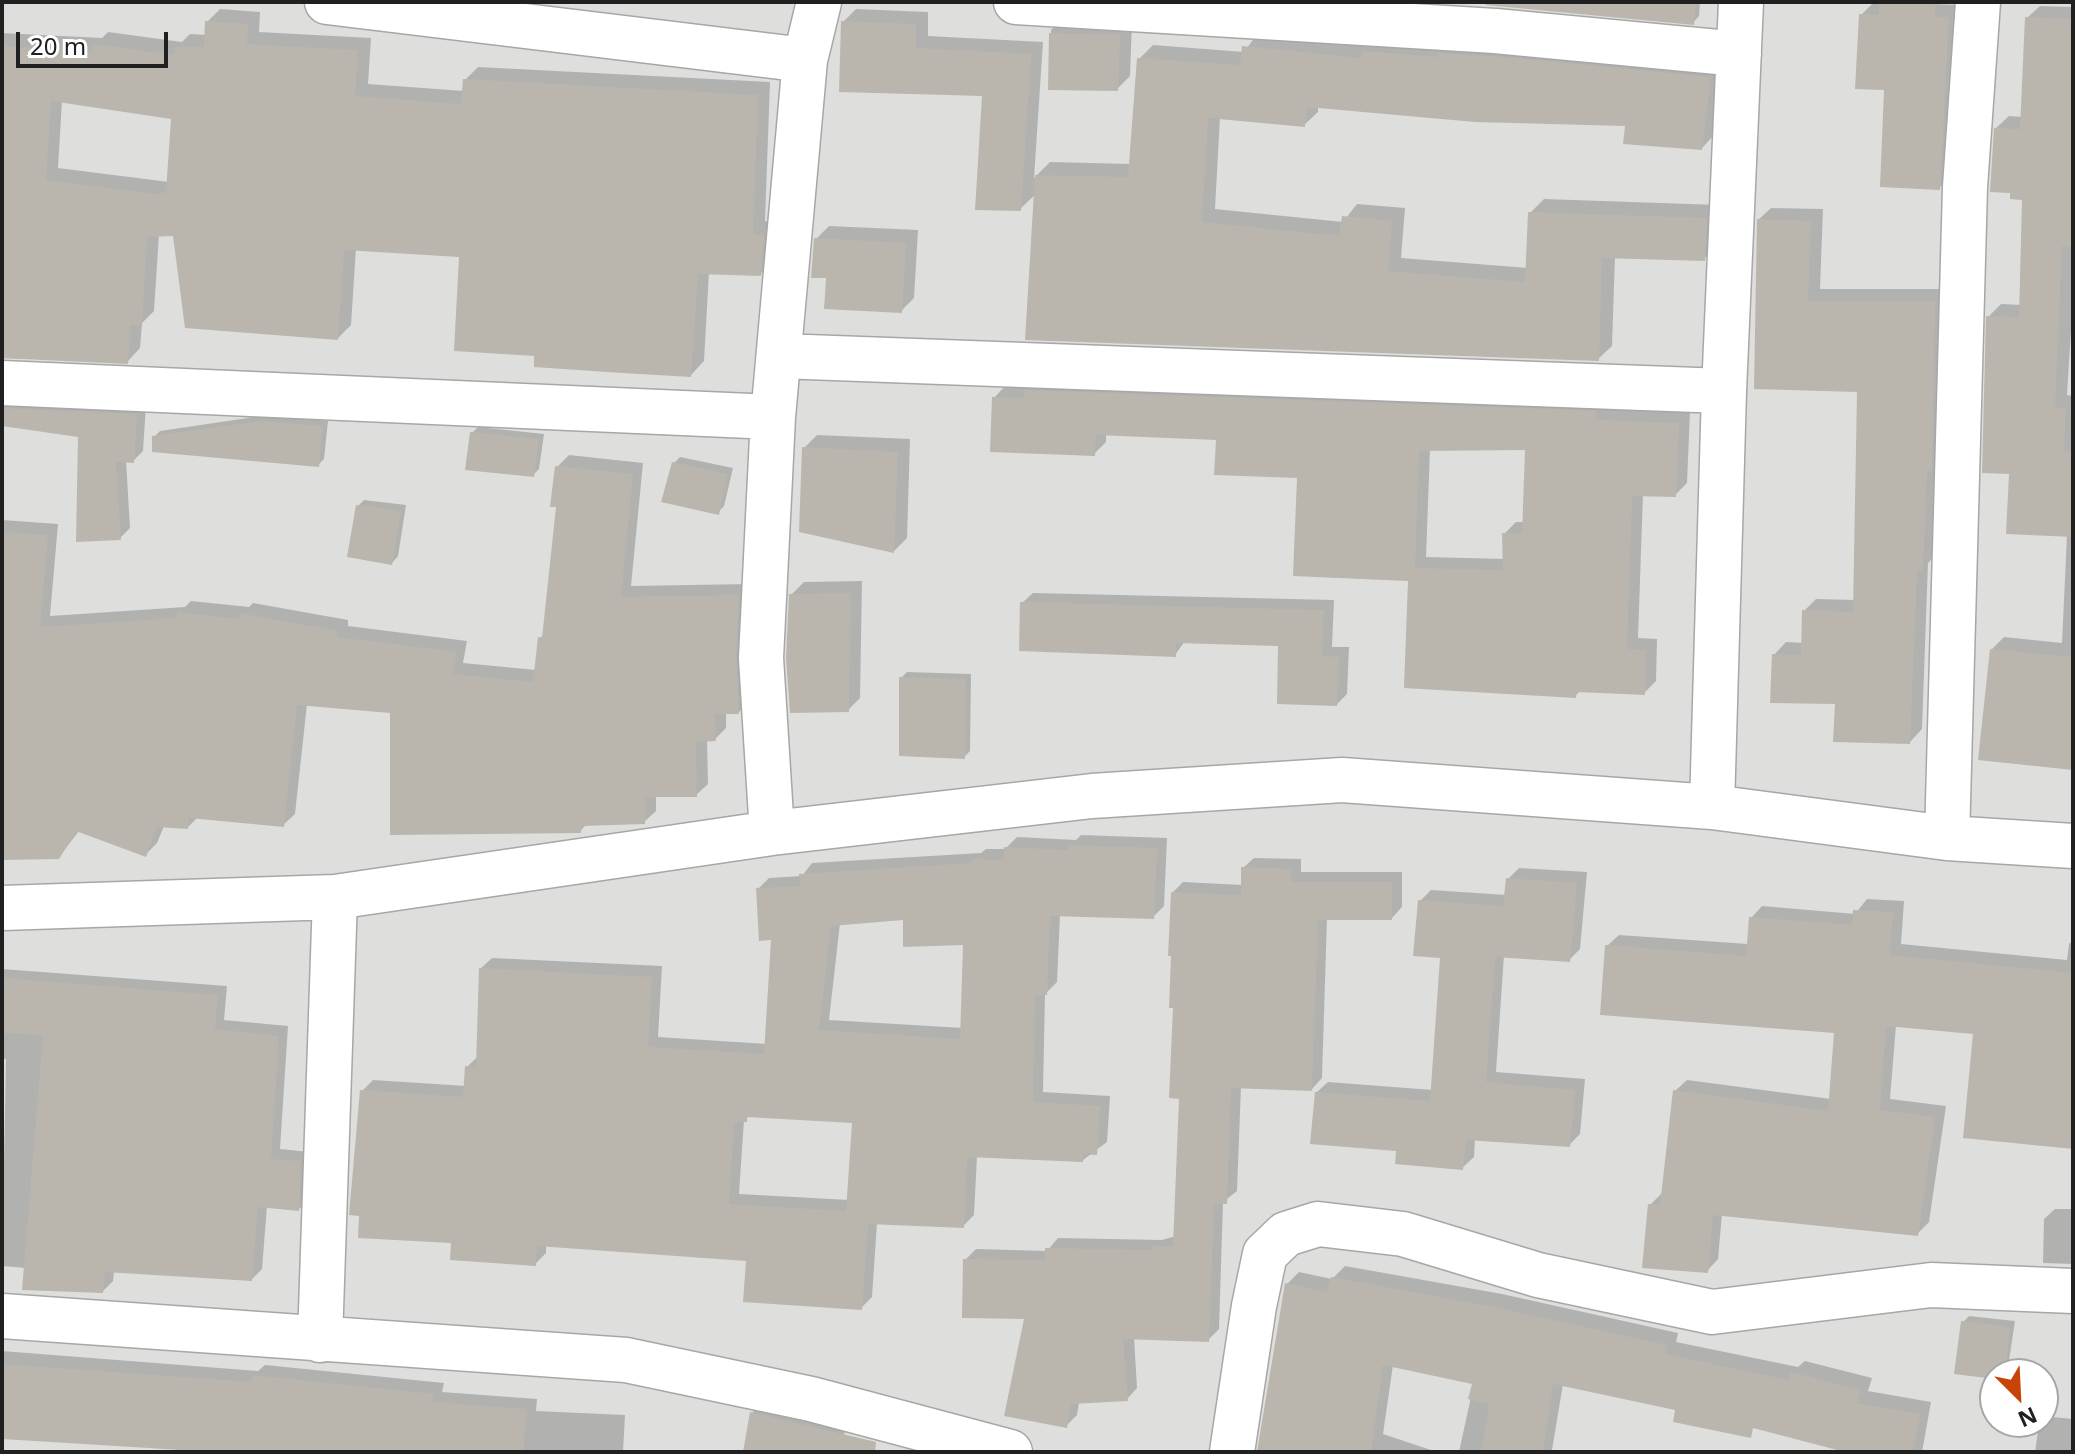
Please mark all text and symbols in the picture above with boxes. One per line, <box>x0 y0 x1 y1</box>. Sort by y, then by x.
scale bar <box>20 16 172 66</box>
text: 20 m <box>30 29 86 62</box>
north arrow <box>1979 1358 2059 1438</box>
text: N <box>2014 1401 2042 1435</box>

